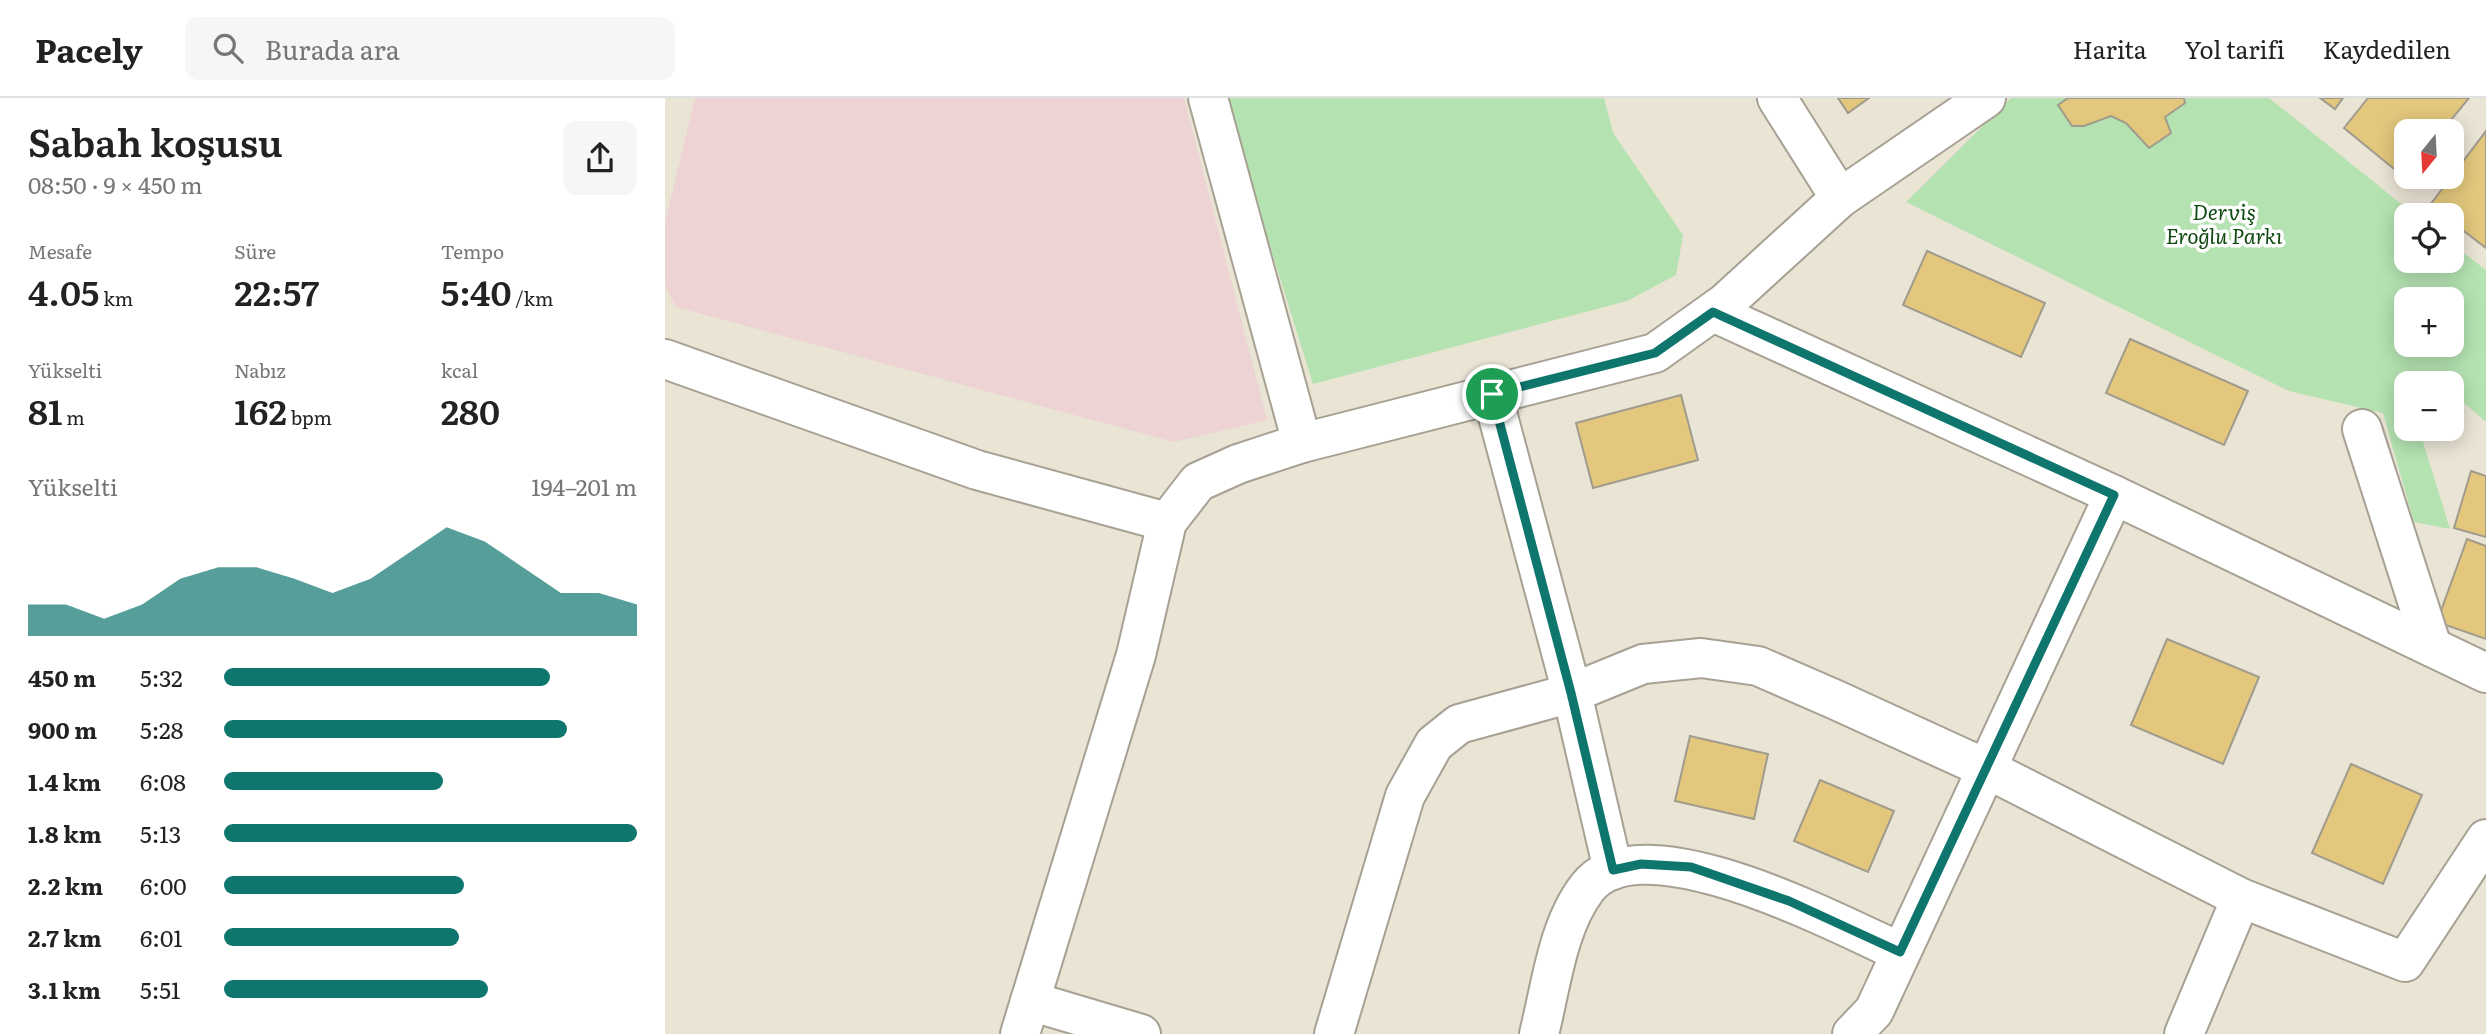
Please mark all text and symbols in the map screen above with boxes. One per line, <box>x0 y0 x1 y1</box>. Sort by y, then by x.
search box <box>185 17 675 80</box>
text: Pacely <box>35 24 143 73</box>
icon: search <box>209 29 247 67</box>
text: Burada ara <box>265 29 400 68</box>
text: Harita <box>2073 31 2147 66</box>
text: Yol tarifi <box>2185 31 2285 66</box>
text: Kaydedilen <box>2323 31 2451 66</box>
text: Sabah koşusu <box>28 112 283 169</box>
north arrow <box>2394 119 2464 189</box>
map controls <box>2394 119 2464 441</box>
button: share <box>563 121 637 195</box>
text: 08:50 · 9 × 450 m <box>28 167 203 201</box>
park label: Derviş Eroğlu Parkı <box>2166 195 2283 250</box>
button: locate <box>2394 203 2464 273</box>
text: Mesafe <box>28 237 92 265</box>
text: Süre <box>234 237 276 265</box>
text: Tempo <box>441 237 504 265</box>
text: 4.05 <box>28 265 99 317</box>
text: 22:57 <box>234 265 319 317</box>
text: 5:40 <box>441 265 511 317</box>
text: km <box>99 284 133 312</box>
text: /km <box>511 284 553 312</box>
button: + <box>2394 287 2464 357</box>
text: Yükselti <box>28 356 102 384</box>
text: Nabız <box>234 356 286 384</box>
text: kcal <box>441 356 478 384</box>
pin <box>1462 364 1522 424</box>
button: − <box>2394 371 2464 441</box>
icon: arrive <box>1473 375 1511 413</box>
text: 81 <box>28 384 62 436</box>
text: 162 <box>234 384 287 436</box>
text: 280 <box>441 384 500 436</box>
text: m <box>62 403 85 431</box>
text: bpm <box>287 403 332 431</box>
text: Yükselti <box>28 469 118 503</box>
text: 194–201 m <box>531 469 637 503</box>
text: 450 m <box>28 660 96 694</box>
text: 5:32 <box>140 660 183 694</box>
text: 900 m <box>28 712 97 746</box>
text: 5:28 <box>140 712 183 746</box>
text: 1.4 km <box>28 764 101 798</box>
text: 6:08 <box>140 764 186 798</box>
text: 1.8 km <box>28 816 102 850</box>
text: 5:13 <box>140 816 181 850</box>
text: 2.2 km <box>28 868 103 902</box>
text: 6:00 <box>140 868 187 902</box>
text: 2.7 km <box>28 920 102 954</box>
text: 6:01 <box>140 920 183 954</box>
text: 3.1 km <box>28 972 101 1006</box>
text: 5:51 <box>140 972 180 1006</box>

